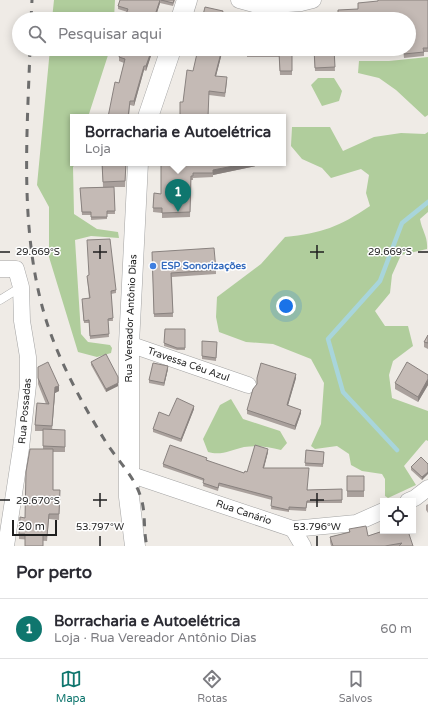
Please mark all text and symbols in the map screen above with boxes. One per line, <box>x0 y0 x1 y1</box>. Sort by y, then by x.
search box <box>12 12 416 56</box>
icon: search <box>26 23 48 45</box>
text: Pesquisar aqui <box>58 25 162 43</box>
popup <box>70 114 286 166</box>
text: Borracharia e Autoelétrica <box>85 123 271 141</box>
text: Loja <box>85 141 111 157</box>
pin: 1 <box>165 179 191 212</box>
text: 29.669°S <box>16 246 60 258</box>
text: 29.669°S <box>368 246 412 258</box>
street label: Rua Vereador Antônio Dias <box>123 254 139 382</box>
place label: ESP Sonorizações <box>161 260 246 272</box>
marker: ESP Sonorizações <box>148 261 158 271</box>
your location <box>276 296 296 316</box>
street label: Travessa Céu Azul <box>146 345 231 384</box>
street label: Rua Possadas <box>16 377 34 444</box>
text: 29.670°S <box>16 495 60 507</box>
street label: Rua Canário <box>214 498 273 527</box>
map controls <box>380 498 416 534</box>
button: locate <box>380 498 416 534</box>
scale bar <box>12 518 57 537</box>
text: 20 m <box>18 520 45 533</box>
text: 53.797°W <box>76 521 124 533</box>
text: 53.796°W <box>293 521 341 533</box>
text: Por perto <box>16 562 92 583</box>
text: Borracharia e Autoelétrica <box>54 612 240 630</box>
text: 1 <box>25 621 33 637</box>
text: 60 m <box>380 621 412 637</box>
text: Loja · Rua Vereador Antônio Dias <box>54 630 257 646</box>
tab: Mapa <box>56 668 86 705</box>
tab: Rotas <box>197 668 227 705</box>
tab: Salvos <box>339 668 372 705</box>

